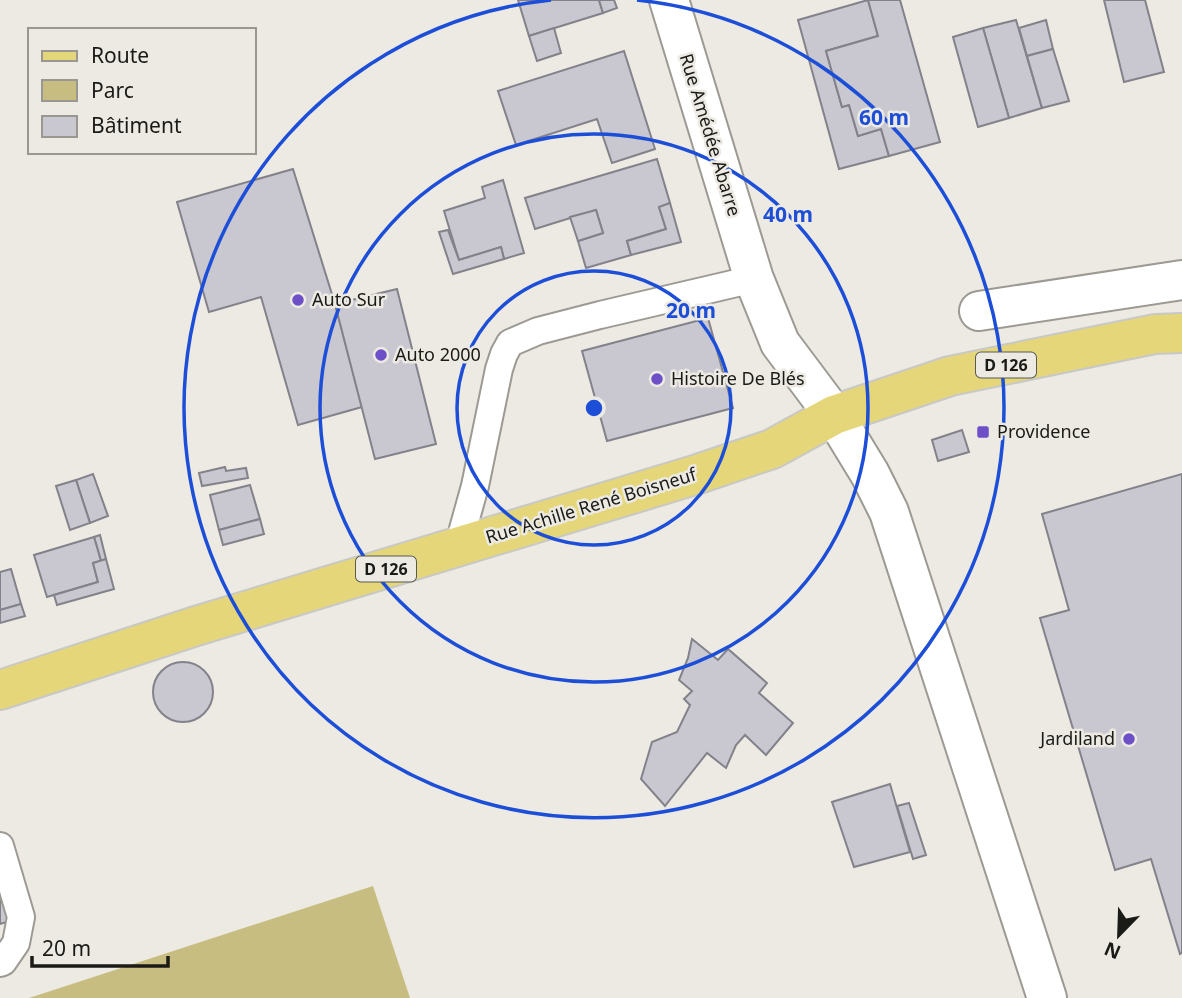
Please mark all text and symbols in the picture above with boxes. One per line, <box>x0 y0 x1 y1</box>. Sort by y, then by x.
legend <box>28 28 256 154</box>
text: Route <box>91 41 149 69</box>
street label: Rue Amédée Abarre <box>675 50 747 219</box>
text: Parc <box>91 76 134 104</box>
text: 60 m <box>859 103 909 131</box>
text: Bâtiment <box>91 111 182 139</box>
text: 40 m <box>763 200 813 228</box>
place label: Auto Sur <box>312 287 386 311</box>
marker: Auto Sur <box>290 292 306 308</box>
text: 20 m <box>666 296 716 324</box>
place label: Auto 2000 <box>395 342 481 366</box>
marker: Auto 2000 <box>373 347 389 363</box>
road number: D 126 <box>976 352 1036 378</box>
place label: Histoire De Blés <box>671 366 805 390</box>
marker: Histoire De Blés <box>649 371 665 387</box>
centre of rings <box>582 396 606 420</box>
place label: Providence <box>997 419 1090 443</box>
marker: Providence <box>975 424 991 440</box>
street label: Rue Achille René Boisneuf <box>483 461 700 549</box>
road number: D 126 <box>356 556 416 582</box>
place label: Jardiland <box>1038 726 1115 750</box>
marker: Jardiland <box>1121 731 1137 747</box>
north arrow <box>1084 900 1154 970</box>
scale bar <box>32 925 168 969</box>
text: 20 m <box>42 934 91 962</box>
text: N <box>1100 936 1125 966</box>

